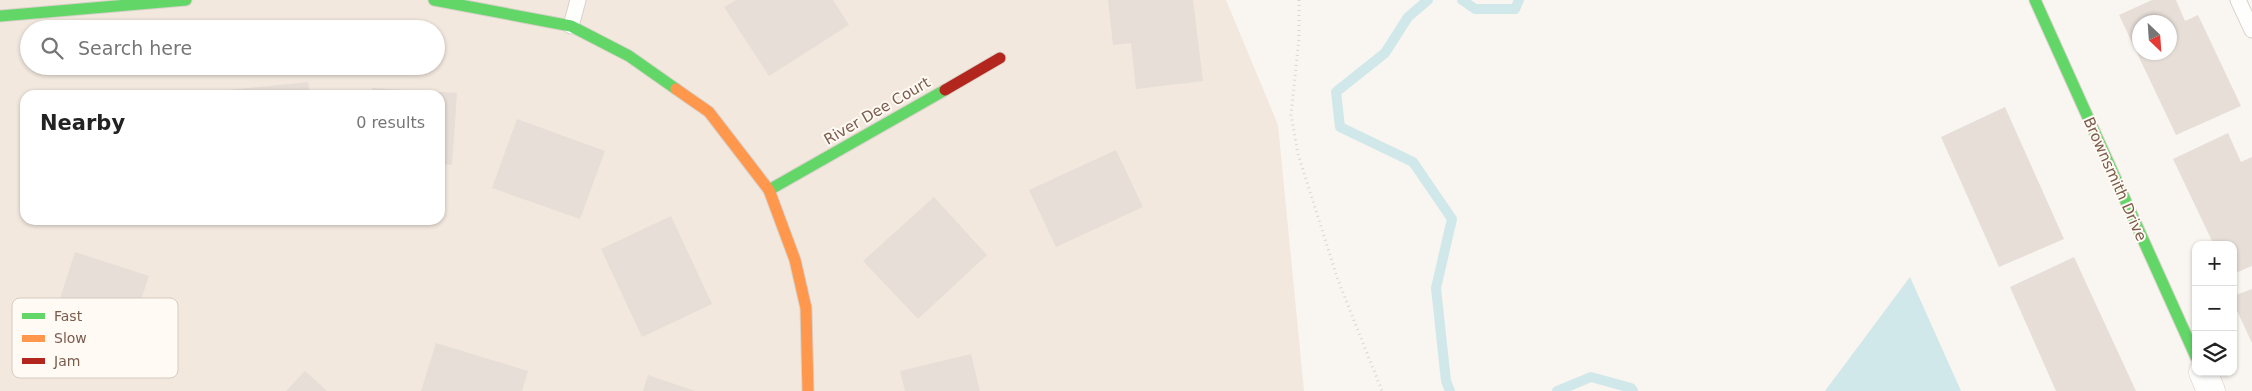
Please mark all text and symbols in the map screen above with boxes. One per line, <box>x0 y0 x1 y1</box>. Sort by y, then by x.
north arrow <box>2132 15 2177 60</box>
search box <box>20 20 445 75</box>
icon: search <box>38 34 66 62</box>
text: Search here <box>78 37 192 59</box>
street label: River Dee Court <box>821 73 933 149</box>
text: Nearby <box>40 111 125 135</box>
text: 0 results <box>356 113 425 132</box>
street label: Brownsmith Drive <box>2080 114 2150 244</box>
map controls <box>2192 241 2237 376</box>
button: + <box>2192 241 2237 286</box>
button: − <box>2192 286 2237 331</box>
legend <box>12 298 178 378</box>
text: Fast <box>54 308 83 324</box>
text: Slow <box>54 330 87 346</box>
button: layers <box>2192 331 2237 376</box>
text: Jam <box>53 353 80 369</box>

